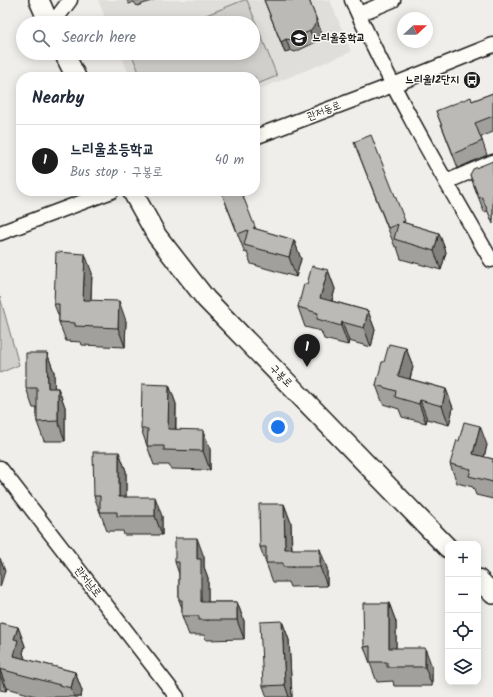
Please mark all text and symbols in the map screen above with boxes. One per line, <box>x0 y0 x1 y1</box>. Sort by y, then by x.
north arrow <box>397 12 433 48</box>
search box <box>16 16 260 60</box>
text: Search here <box>62 26 136 50</box>
icon: search <box>30 27 52 49</box>
school or university icon: 느리울중학교 <box>289 28 309 48</box>
place label: 느리울중학교 <box>312 29 365 47</box>
bus stop icon: 느리울12단지 <box>462 70 482 90</box>
place label: 느리울12단지 <box>405 71 459 89</box>
text: Nearby <box>32 85 84 112</box>
street label: 관저동로 <box>304 96 344 126</box>
text: 느리울초등학교 <box>70 138 155 162</box>
text: 1 <box>43 150 47 171</box>
text: 40 m <box>215 150 244 171</box>
text: Bus stop · 구봉로 <box>70 162 163 183</box>
pin: 1 <box>294 334 320 367</box>
street label: 구봉로 <box>265 360 297 392</box>
your location <box>268 417 288 437</box>
map controls <box>445 541 481 685</box>
button: + <box>445 541 481 577</box>
street label: 관저남로 <box>70 563 106 602</box>
button: − <box>445 577 481 613</box>
button: locate <box>445 613 481 649</box>
button: layers <box>445 649 481 685</box>

